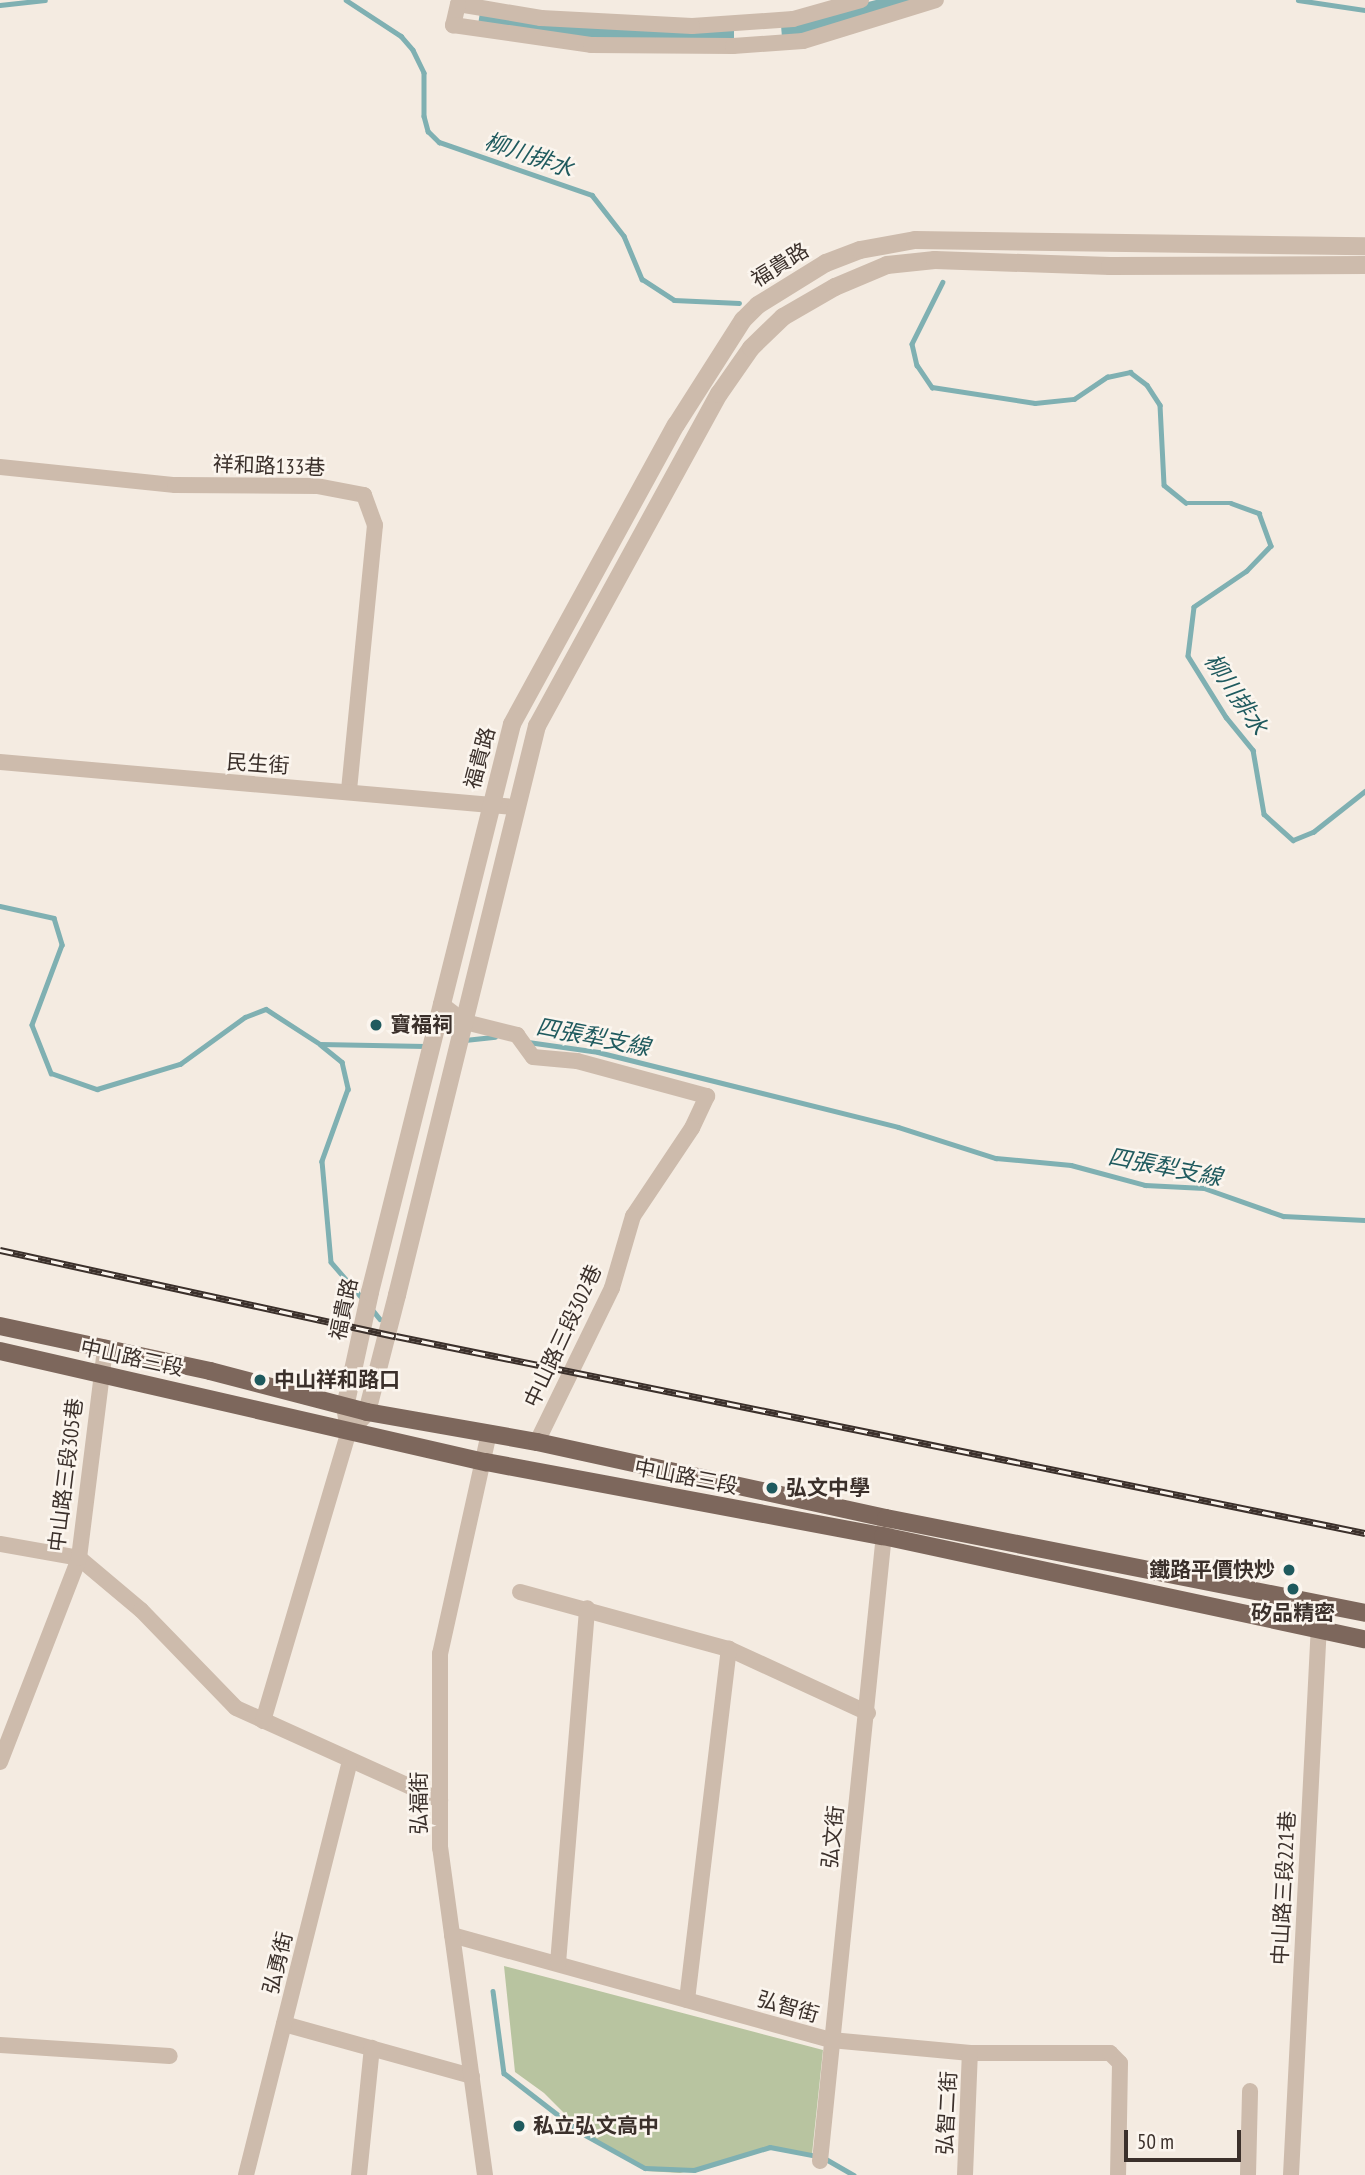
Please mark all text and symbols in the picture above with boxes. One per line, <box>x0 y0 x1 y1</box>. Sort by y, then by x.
water label: 柳川排水 <box>481 127 577 183</box>
street label: 福貴路 <box>747 238 813 292</box>
street label: 祥和路133巷 <box>212 451 326 481</box>
water label: 柳川排水 <box>1199 648 1273 740</box>
street label: 福貴路 <box>460 724 500 792</box>
street label: 民生街 <box>226 749 290 779</box>
place label: 寶福祠 <box>390 1012 453 1038</box>
water label: 四張犁支線 <box>534 1012 652 1062</box>
marker: 寶福祠 <box>368 1017 384 1033</box>
water label: 四張犁支線 <box>1106 1142 1224 1192</box>
street label: 中山路三段302巷 <box>519 1261 607 1411</box>
street label: 福貴路 <box>325 1276 363 1342</box>
street label: 中山路三段 <box>78 1335 186 1381</box>
place label: 中山祥和路口 <box>274 1367 400 1393</box>
marker: 中山祥和路口 <box>252 1372 268 1388</box>
street label: 中山路三段305巷 <box>44 1397 88 1553</box>
street label: 中山路三段 <box>632 1455 740 1499</box>
place label: 弘文中學 <box>786 1475 870 1501</box>
marker: 弘文中學 <box>764 1480 780 1496</box>
place label: 鐵路平價快炒 <box>1149 1557 1275 1583</box>
marker: 鐵路平價快炒 <box>1281 1562 1297 1578</box>
marker: 矽品精密 <box>1285 1581 1301 1597</box>
place label: 矽品精密 <box>1251 1600 1335 1626</box>
street label: 弘福街 <box>406 1772 432 1834</box>
street label: 弘文街 <box>817 1804 849 1870</box>
street label: 中山路三段221巷 <box>1267 1810 1301 1966</box>
street label: 弘勇街 <box>258 1929 298 1997</box>
street label: 弘智街 <box>754 1986 822 2028</box>
street label: 弘智二街 <box>932 2070 962 2156</box>
place label: 私立弘文高中 <box>533 2113 659 2139</box>
scale bar <box>1127 2116 1244 2160</box>
marker: 私立弘文高中 <box>511 2118 527 2134</box>
text: 50 m <box>1137 2128 1174 2155</box>

